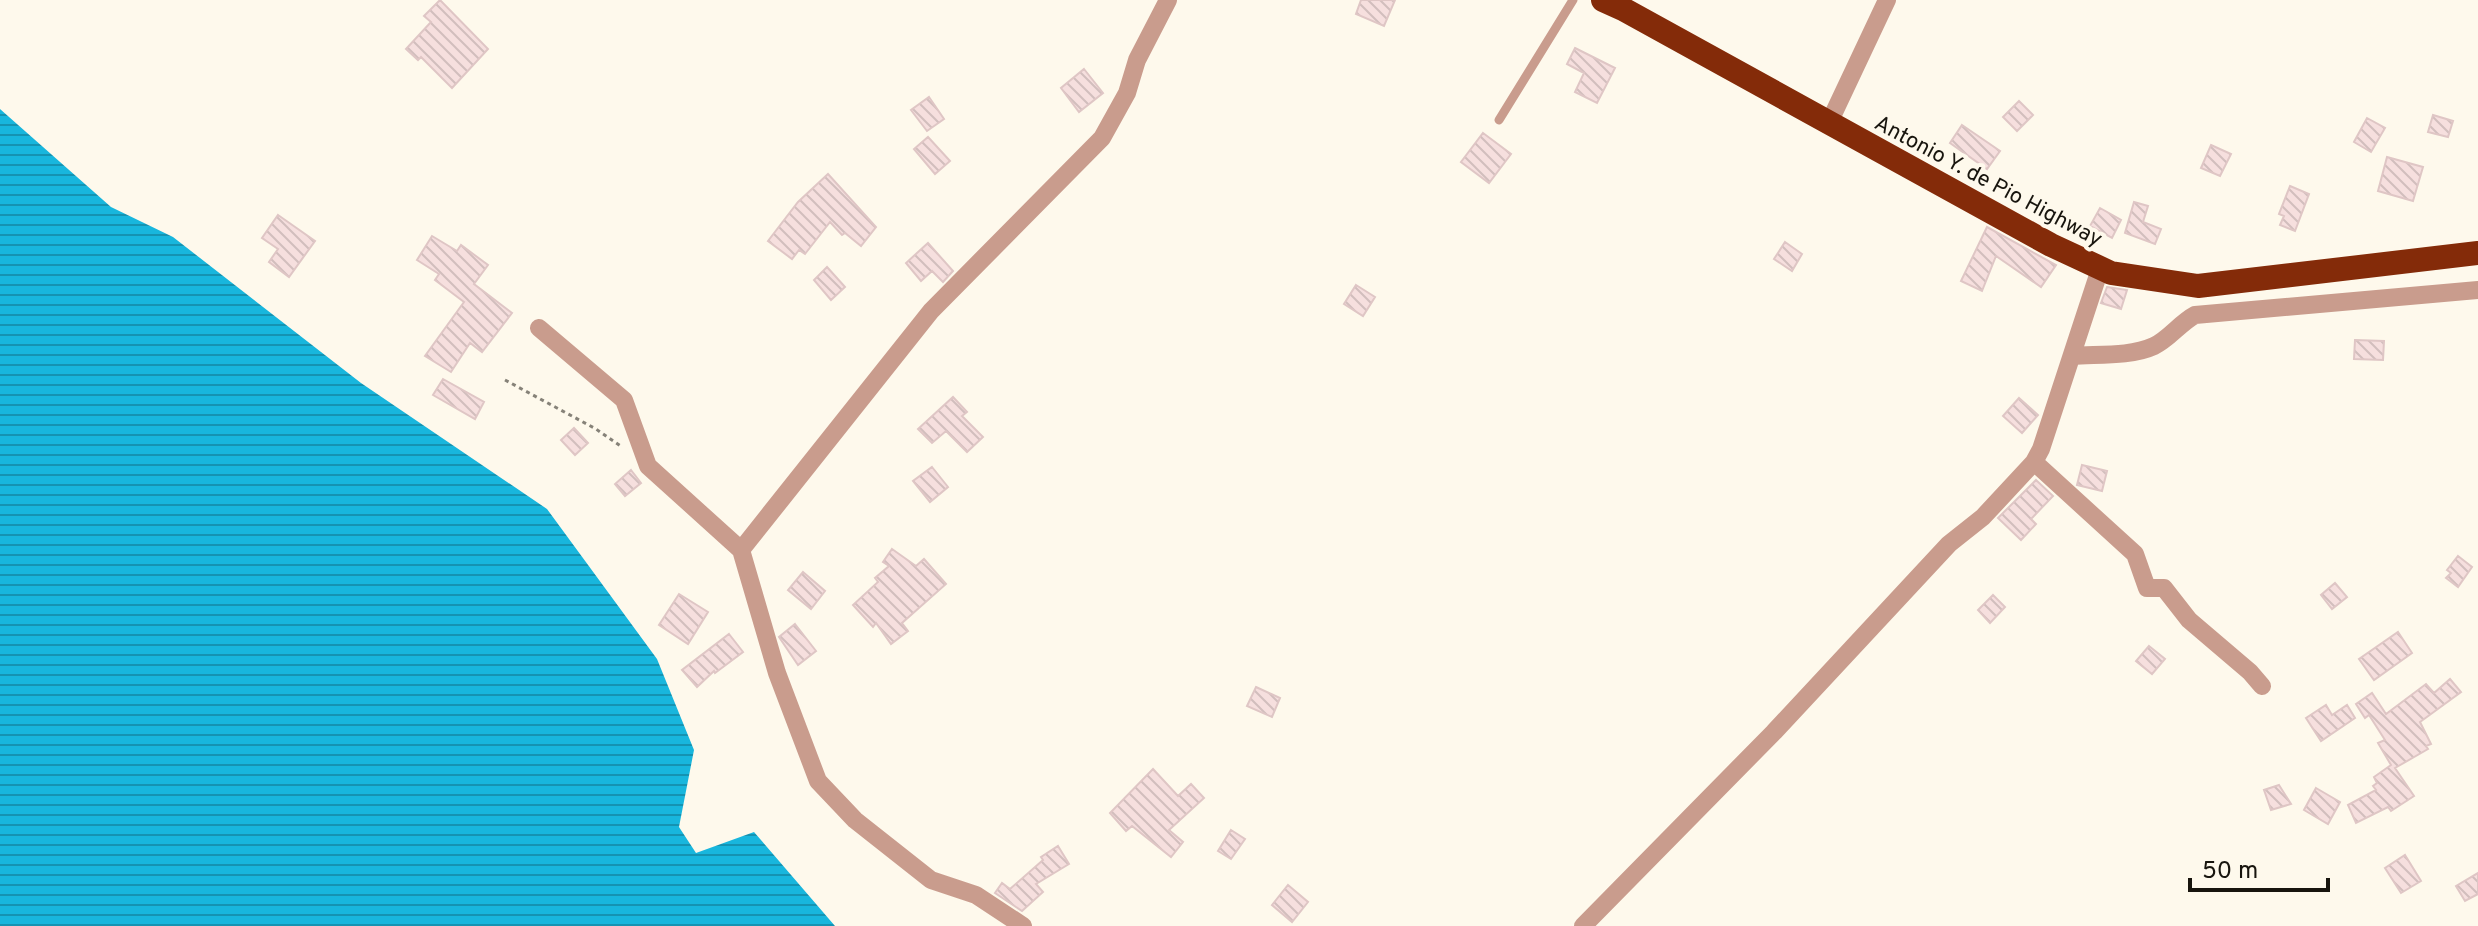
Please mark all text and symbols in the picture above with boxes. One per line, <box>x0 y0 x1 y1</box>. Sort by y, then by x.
street label: Antonio Y. de Pio Highway <box>1869 111 2106 254</box>
scale bar <box>2190 842 2328 892</box>
text: 50 m <box>2202 857 2258 887</box>

